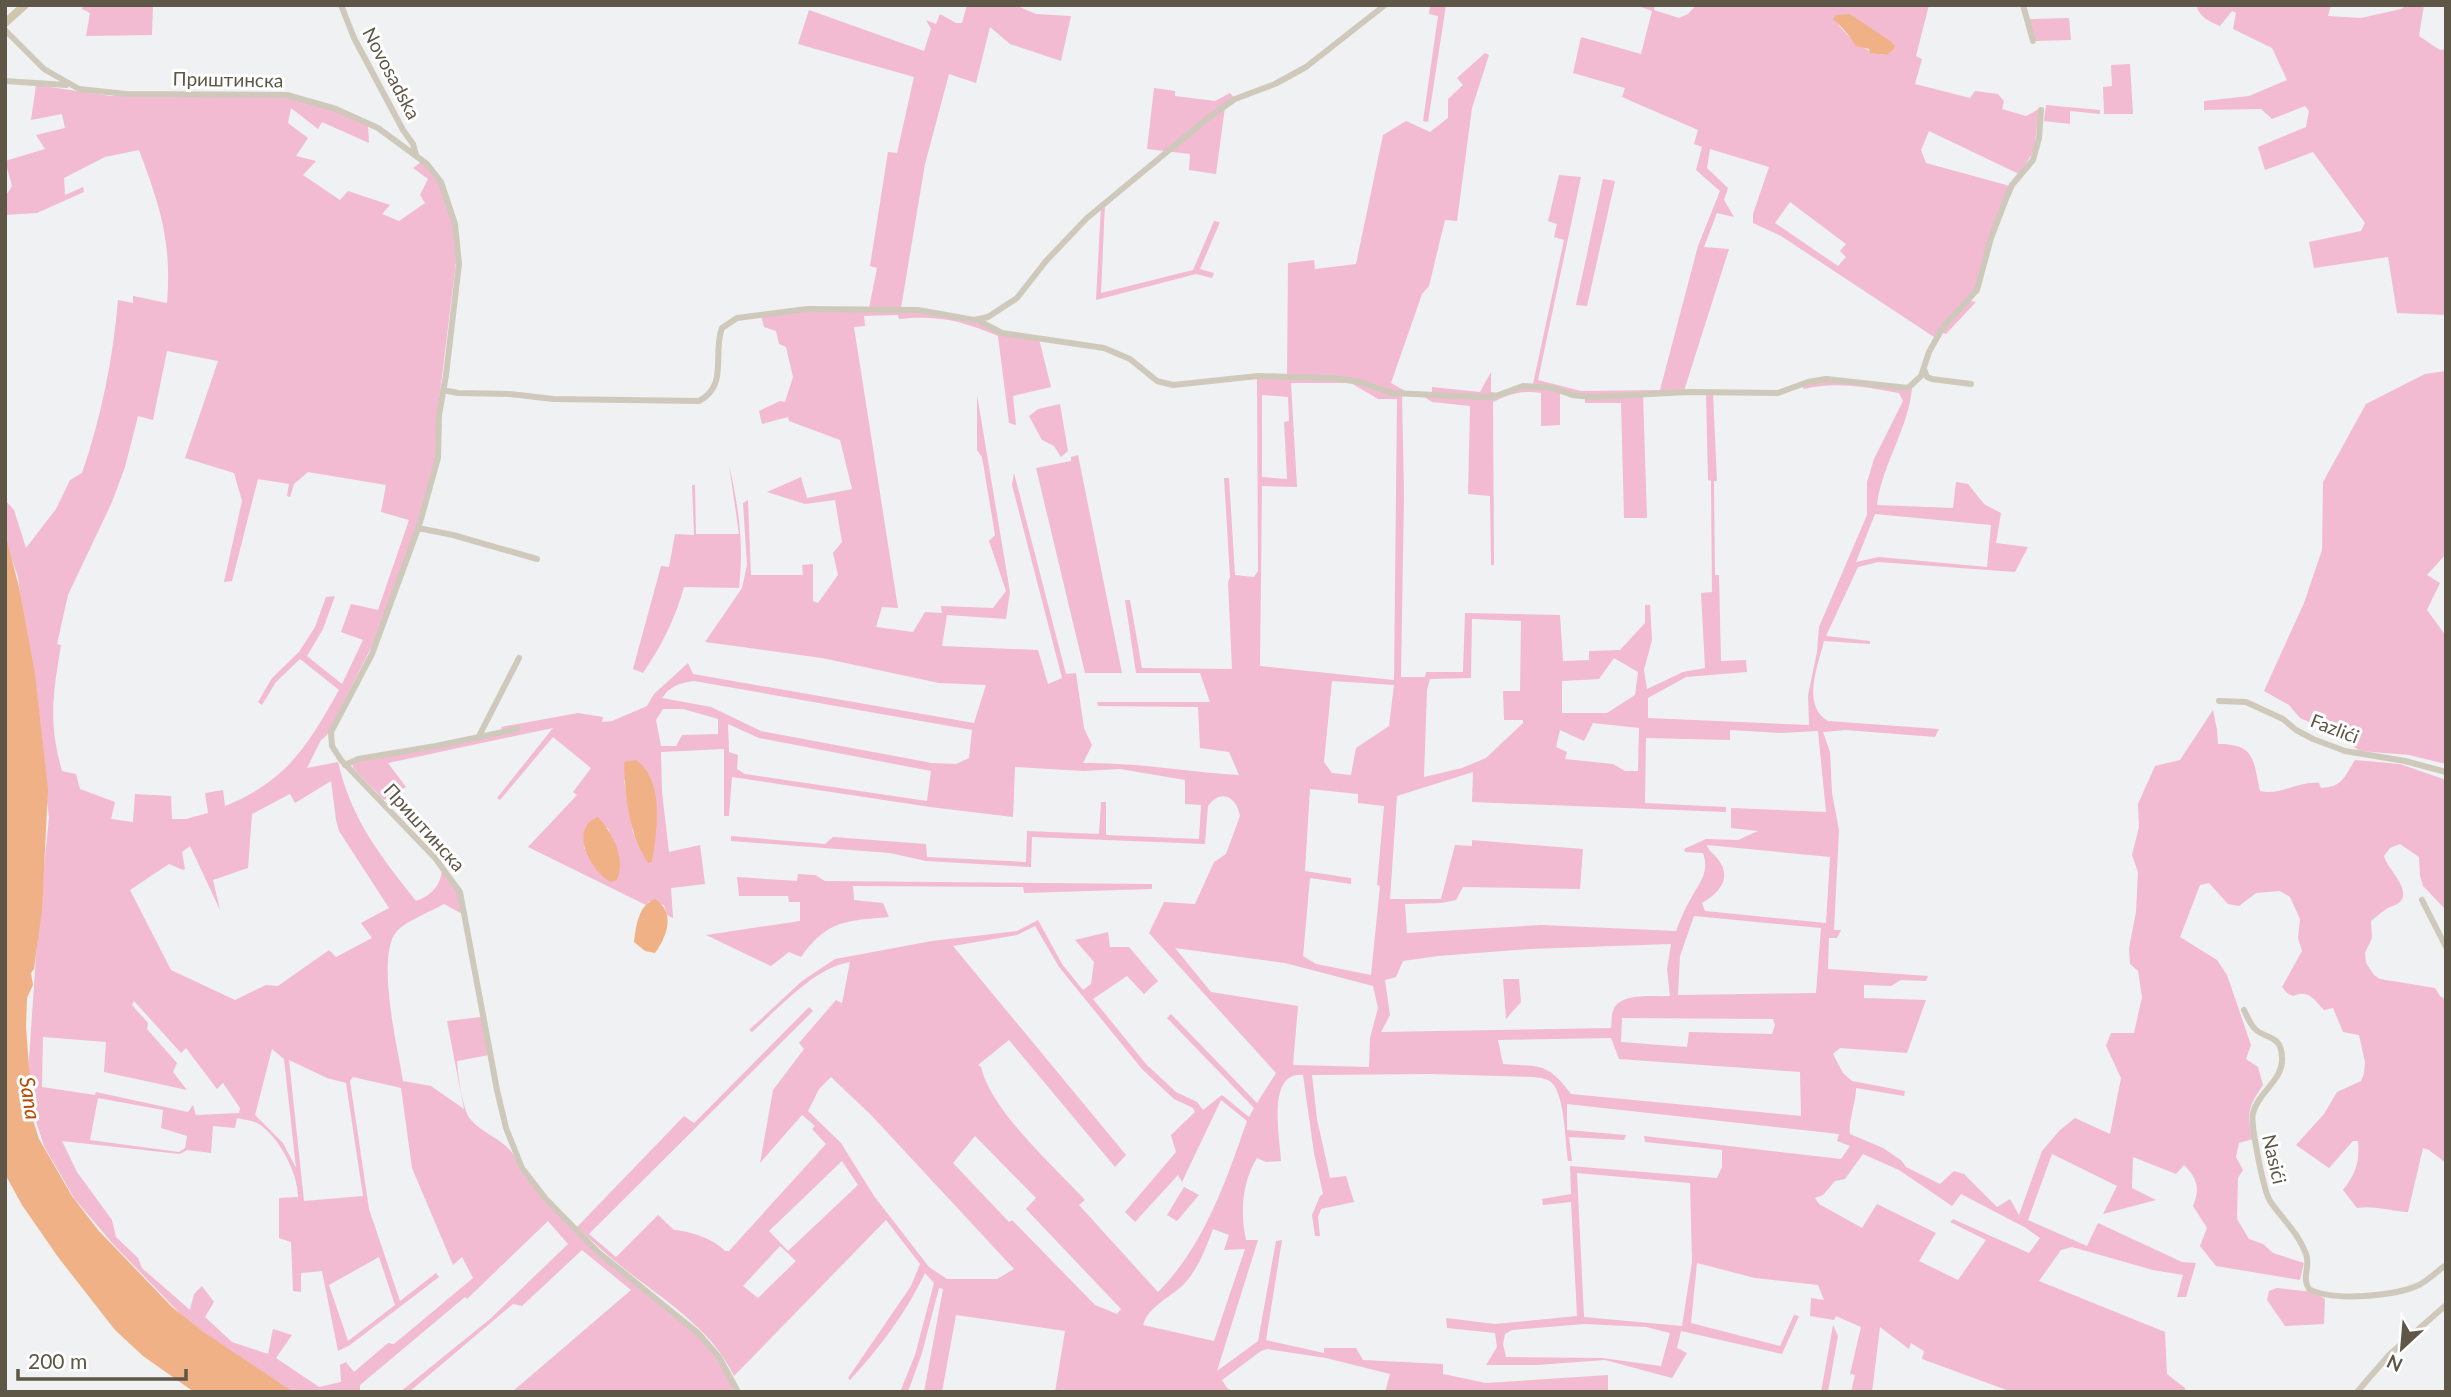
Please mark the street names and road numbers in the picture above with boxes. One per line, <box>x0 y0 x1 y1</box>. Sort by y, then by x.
street label: Novosadska <box>358 23 426 123</box>
street label: Приштинска <box>172 67 284 91</box>
street label: Fazlići <box>2307 708 2363 748</box>
street label: Приштинска <box>379 778 471 876</box>
street label: Nasići <box>2258 1132 2292 1186</box>

